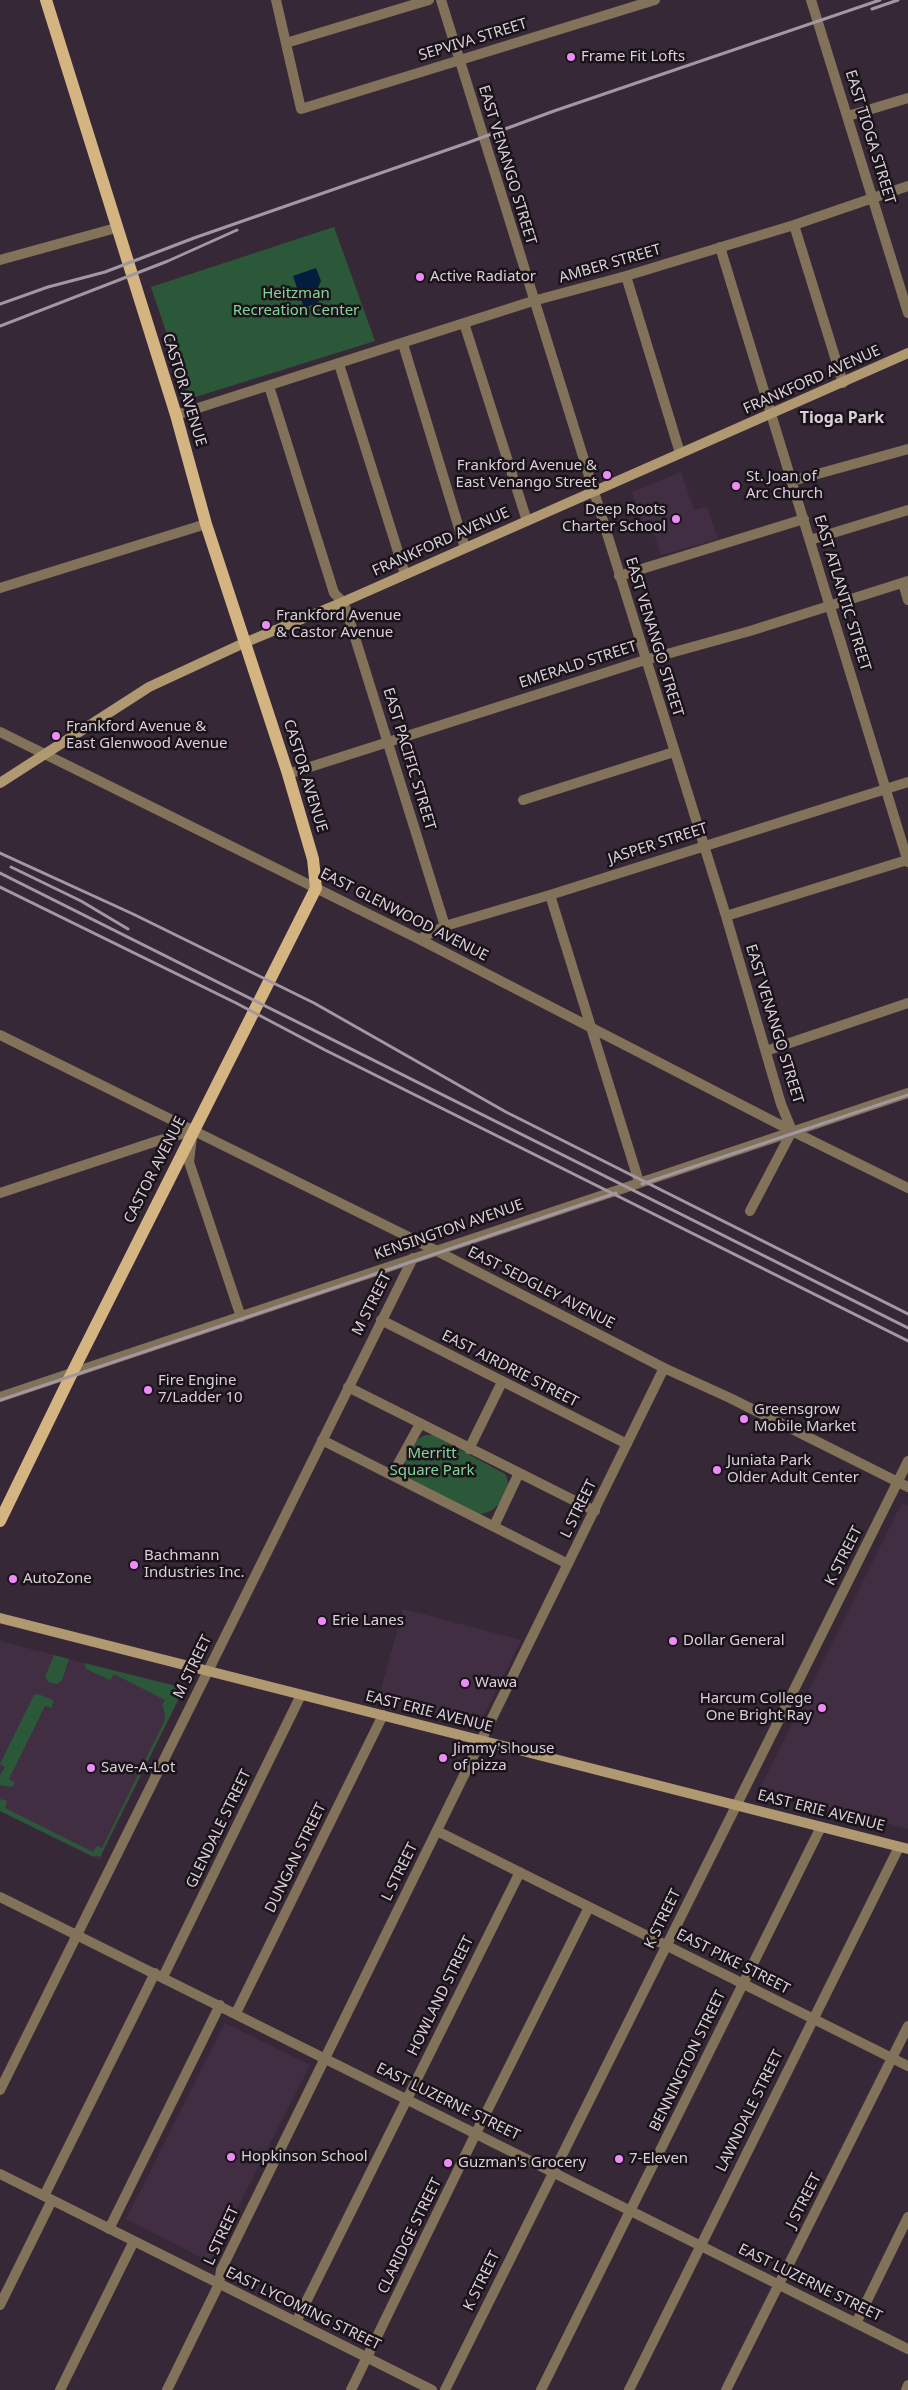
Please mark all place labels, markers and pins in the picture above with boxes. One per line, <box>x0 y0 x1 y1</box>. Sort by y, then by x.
place label: Frame Fit Lofts <box>581 48 685 66</box>
marker: Frame Fit Lofts <box>565 51 577 63</box>
place label: Active Radiator <box>430 268 536 286</box>
marker: Active Radiator <box>414 271 426 283</box>
place label: Frankford Avenue & East Venango Street <box>456 457 597 492</box>
place label: St. Joan of Arc Church <box>746 468 823 503</box>
marker: Frankford Avenue & East Venango Street <box>601 469 613 481</box>
marker: St. Joan of Arc Church <box>730 480 742 492</box>
place label: Deep Roots Charter School <box>562 501 666 536</box>
marker: Deep Roots Charter School <box>670 513 682 525</box>
place label: Frankford Avenue & Castor Avenue <box>276 607 401 642</box>
marker: Frankford Avenue & Castor Avenue <box>260 619 272 631</box>
place label: Frankford Avenue & East Glenwood Avenue <box>66 718 228 753</box>
marker: Frankford Avenue & East Glenwood Avenue <box>50 730 62 742</box>
place label: Fire Engine 7/Ladder 10 <box>158 1372 243 1407</box>
marker: Fire Engine 7/Ladder 10 <box>142 1384 154 1396</box>
place label: Greensgrow Mobile Market <box>754 1401 856 1436</box>
marker: Greensgrow Mobile Market <box>738 1413 750 1425</box>
place label: Juniata Park Older Adult Center <box>727 1452 859 1487</box>
marker: Juniata Park Older Adult Center <box>711 1464 723 1476</box>
place label: Bachmann Industries Inc. <box>144 1547 245 1582</box>
marker: Bachmann Industries Inc. <box>128 1559 140 1571</box>
place label: AutoZone <box>23 1570 92 1588</box>
marker: AutoZone <box>7 1573 19 1585</box>
place label: Erie Lanes <box>332 1612 404 1630</box>
marker: Erie Lanes <box>316 1615 328 1627</box>
place label: Dollar General <box>683 1632 785 1650</box>
marker: Dollar General <box>667 1635 679 1647</box>
place label: Wawa <box>475 1674 517 1692</box>
marker: Wawa <box>459 1677 471 1689</box>
place label: Harcum College One Bright Ray <box>700 1690 812 1725</box>
marker: Harcum College One Bright Ray <box>816 1702 828 1714</box>
place label: Jimmy's house of pizza <box>453 1740 555 1775</box>
marker: Jimmy's house of pizza <box>437 1752 449 1764</box>
place label: Save-A-Lot <box>101 1759 175 1777</box>
marker: Save-A-Lot <box>85 1762 97 1774</box>
place label: Hopkinson School <box>241 2148 368 2166</box>
place label: 7-Eleven <box>629 2150 688 2168</box>
marker: Hopkinson School <box>225 2151 237 2163</box>
marker: 7-Eleven <box>613 2153 625 2165</box>
place label: Guzman's Grocery <box>458 2154 586 2172</box>
marker: Guzman's Grocery <box>442 2157 454 2169</box>

